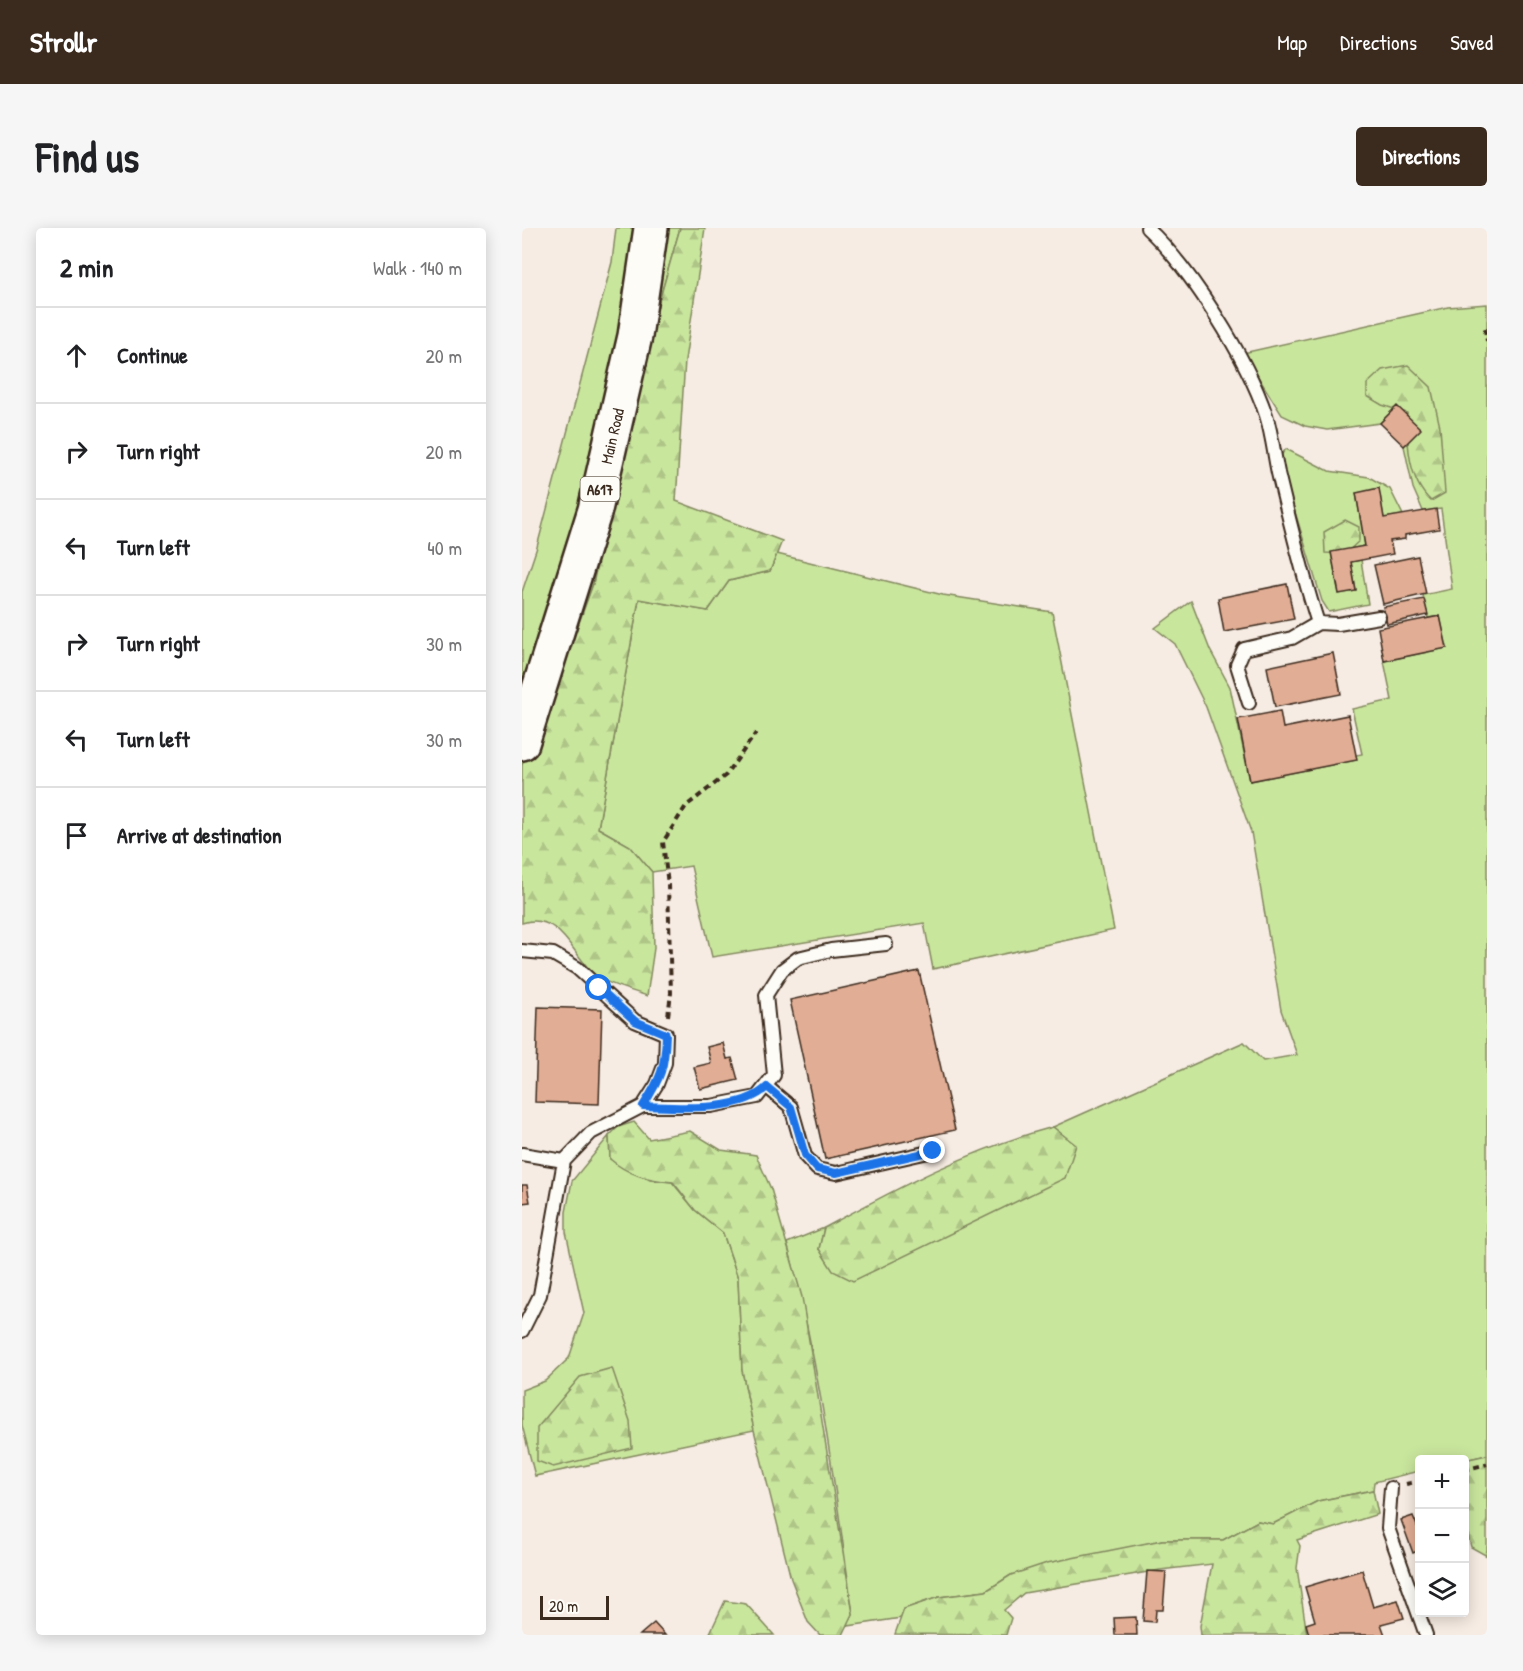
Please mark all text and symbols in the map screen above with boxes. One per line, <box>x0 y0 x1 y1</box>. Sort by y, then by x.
text: Strollr <box>30 23 97 61</box>
text: Map <box>1277 28 1307 57</box>
text: Directions <box>1340 28 1417 57</box>
text: Saved <box>1450 28 1493 57</box>
button: Directions <box>1356 127 1487 186</box>
text: Find us <box>36 128 139 185</box>
text: 2 min <box>60 250 113 285</box>
text: Walk · 140 m <box>373 254 462 281</box>
icon: ahead <box>60 339 93 372</box>
text: Continue <box>117 340 188 370</box>
text: 20 m <box>425 342 462 369</box>
street label: Main Road <box>595 406 629 466</box>
icon: right <box>60 435 93 468</box>
text: Turn right <box>117 436 200 466</box>
text: 20 m <box>425 438 462 465</box>
road number: A617 <box>580 477 620 501</box>
icon: left <box>60 531 93 564</box>
text: Turn left <box>117 532 190 562</box>
text: 40 m <box>427 534 462 561</box>
icon: right <box>60 627 93 660</box>
text: Turn right <box>117 628 200 658</box>
text: 30 m <box>426 630 462 657</box>
icon: left <box>60 723 93 756</box>
text: Turn left <box>117 724 190 754</box>
text: 30 m <box>426 726 462 753</box>
icon: arrive <box>60 819 93 852</box>
text: Arrive at destination <box>117 820 282 850</box>
route start <box>585 974 611 1000</box>
route end <box>919 1137 945 1163</box>
map controls <box>1415 1455 1469 1617</box>
button: + <box>1415 1455 1469 1509</box>
button: − <box>1415 1509 1469 1563</box>
button: layers <box>1415 1563 1469 1617</box>
scale bar <box>540 1593 609 1620</box>
text: 20 m <box>549 1595 578 1617</box>

